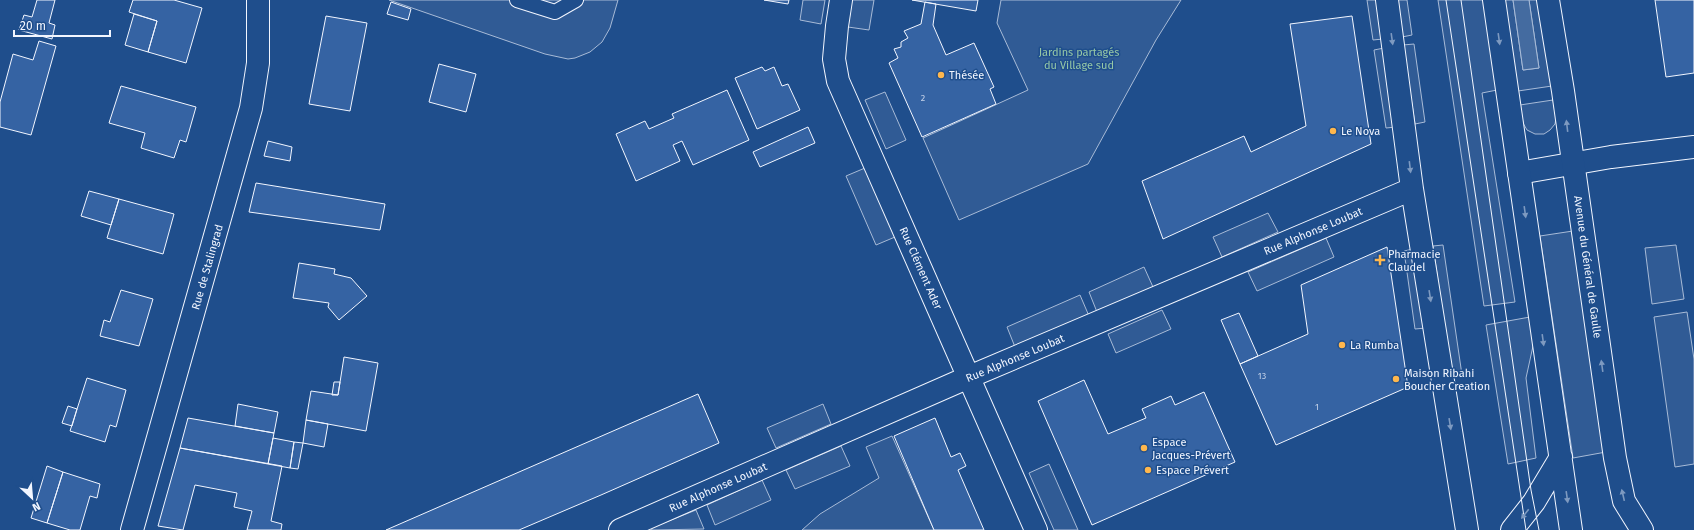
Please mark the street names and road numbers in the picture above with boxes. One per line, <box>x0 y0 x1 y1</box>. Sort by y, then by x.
street label: Avenue du Général de Gaulle <box>1571 195 1604 339</box>
street label: Rue Alphonse Loubat <box>1262 205 1364 258</box>
street label: Rue de Stalingrad <box>189 223 226 311</box>
street label: Rue Clément Ader <box>896 225 945 312</box>
street label: Rue Alphonse Loubat <box>964 332 1066 385</box>
street label: Rue Alphonse Loubat <box>667 460 769 515</box>

